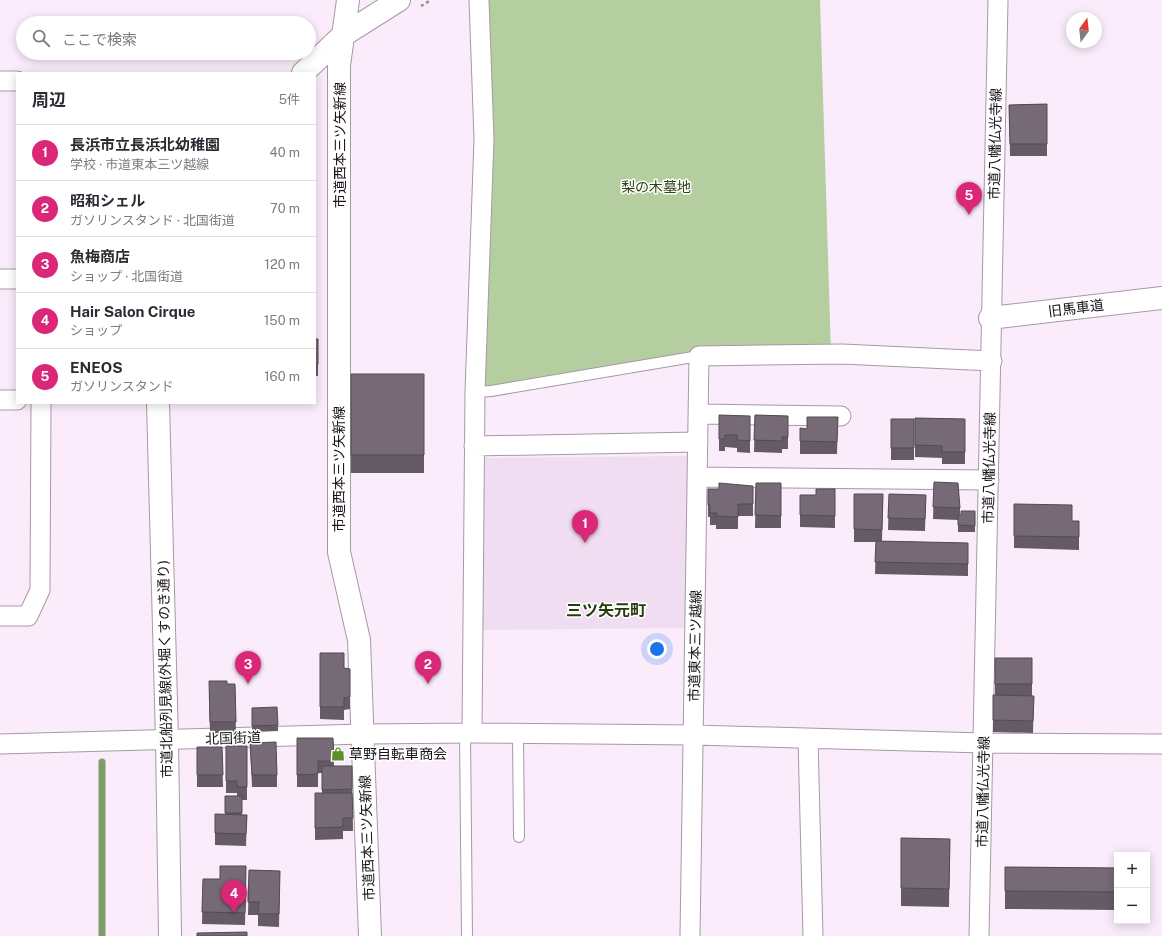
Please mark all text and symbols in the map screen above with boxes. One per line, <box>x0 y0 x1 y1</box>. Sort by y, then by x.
north arrow <box>1066 12 1102 48</box>
search box <box>16 16 316 60</box>
icon: search <box>30 27 52 49</box>
text: ここで検索 <box>62 31 137 48</box>
street label: 市道西本三ツ矢新線 <box>332 82 348 208</box>
street label: 市道八幡仏光寺線 <box>986 88 1004 200</box>
text: 周辺 <box>32 90 66 110</box>
text: 5件 <box>279 92 300 107</box>
text: 長浜市立長浜北幼稚園 <box>70 136 220 153</box>
text: 1 <box>42 145 48 160</box>
text: 40 m <box>269 145 300 160</box>
text: 学校 · 市道東本三ツ越線 <box>70 157 209 172</box>
park label: 梨の木墓地 <box>621 179 691 195</box>
pin: 5 <box>956 182 982 215</box>
text: 昭和シェル <box>70 192 145 209</box>
text: 2 <box>41 201 49 216</box>
text: 70 m <box>270 201 300 216</box>
text: ガソリンスタンド · 北国街道 <box>70 213 235 228</box>
text: 魚梅商店 <box>70 248 130 265</box>
text: 3 <box>41 257 49 272</box>
text: 120 m <box>265 257 300 272</box>
text: ショップ · 北国街道 <box>70 269 183 284</box>
street label: 旧馬車道 <box>1047 297 1105 319</box>
text: Hair Salon Cirque <box>70 303 195 320</box>
text: 4 <box>41 313 49 328</box>
text: 150 m <box>264 313 300 328</box>
text: ショップ <box>70 323 122 338</box>
text: ENEOS <box>70 359 123 376</box>
text: 5 <box>41 369 49 384</box>
text: 160 m <box>264 369 300 384</box>
text: ガソリンスタンド <box>70 379 174 394</box>
street label: 市道西本三ツ矢新線 <box>331 406 347 532</box>
street label: 市道八幡仏光寺線 <box>980 412 998 524</box>
pin: 1 <box>572 510 598 543</box>
street label: 市道北船列見線(外堀くすのき通り) <box>155 560 175 778</box>
street label: 市道東本三ツ越線 <box>686 590 704 702</box>
district label: 三ツ矢元町 <box>566 601 646 620</box>
your location <box>647 639 667 659</box>
pin: 3 <box>235 651 261 684</box>
pin: 2 <box>415 651 441 684</box>
street label: 北国街道 <box>205 729 261 747</box>
street label: 市道八幡仏光寺線 <box>974 736 992 848</box>
shop icon: 草野自転車商会 <box>330 746 346 762</box>
place label: 草野自転車商会 <box>349 746 447 762</box>
street label: 市道西本三ツ矢新線 <box>357 775 377 901</box>
map controls <box>1114 852 1150 924</box>
button: + <box>1114 852 1150 888</box>
pin: 4 <box>221 880 247 913</box>
button: − <box>1114 888 1150 924</box>

